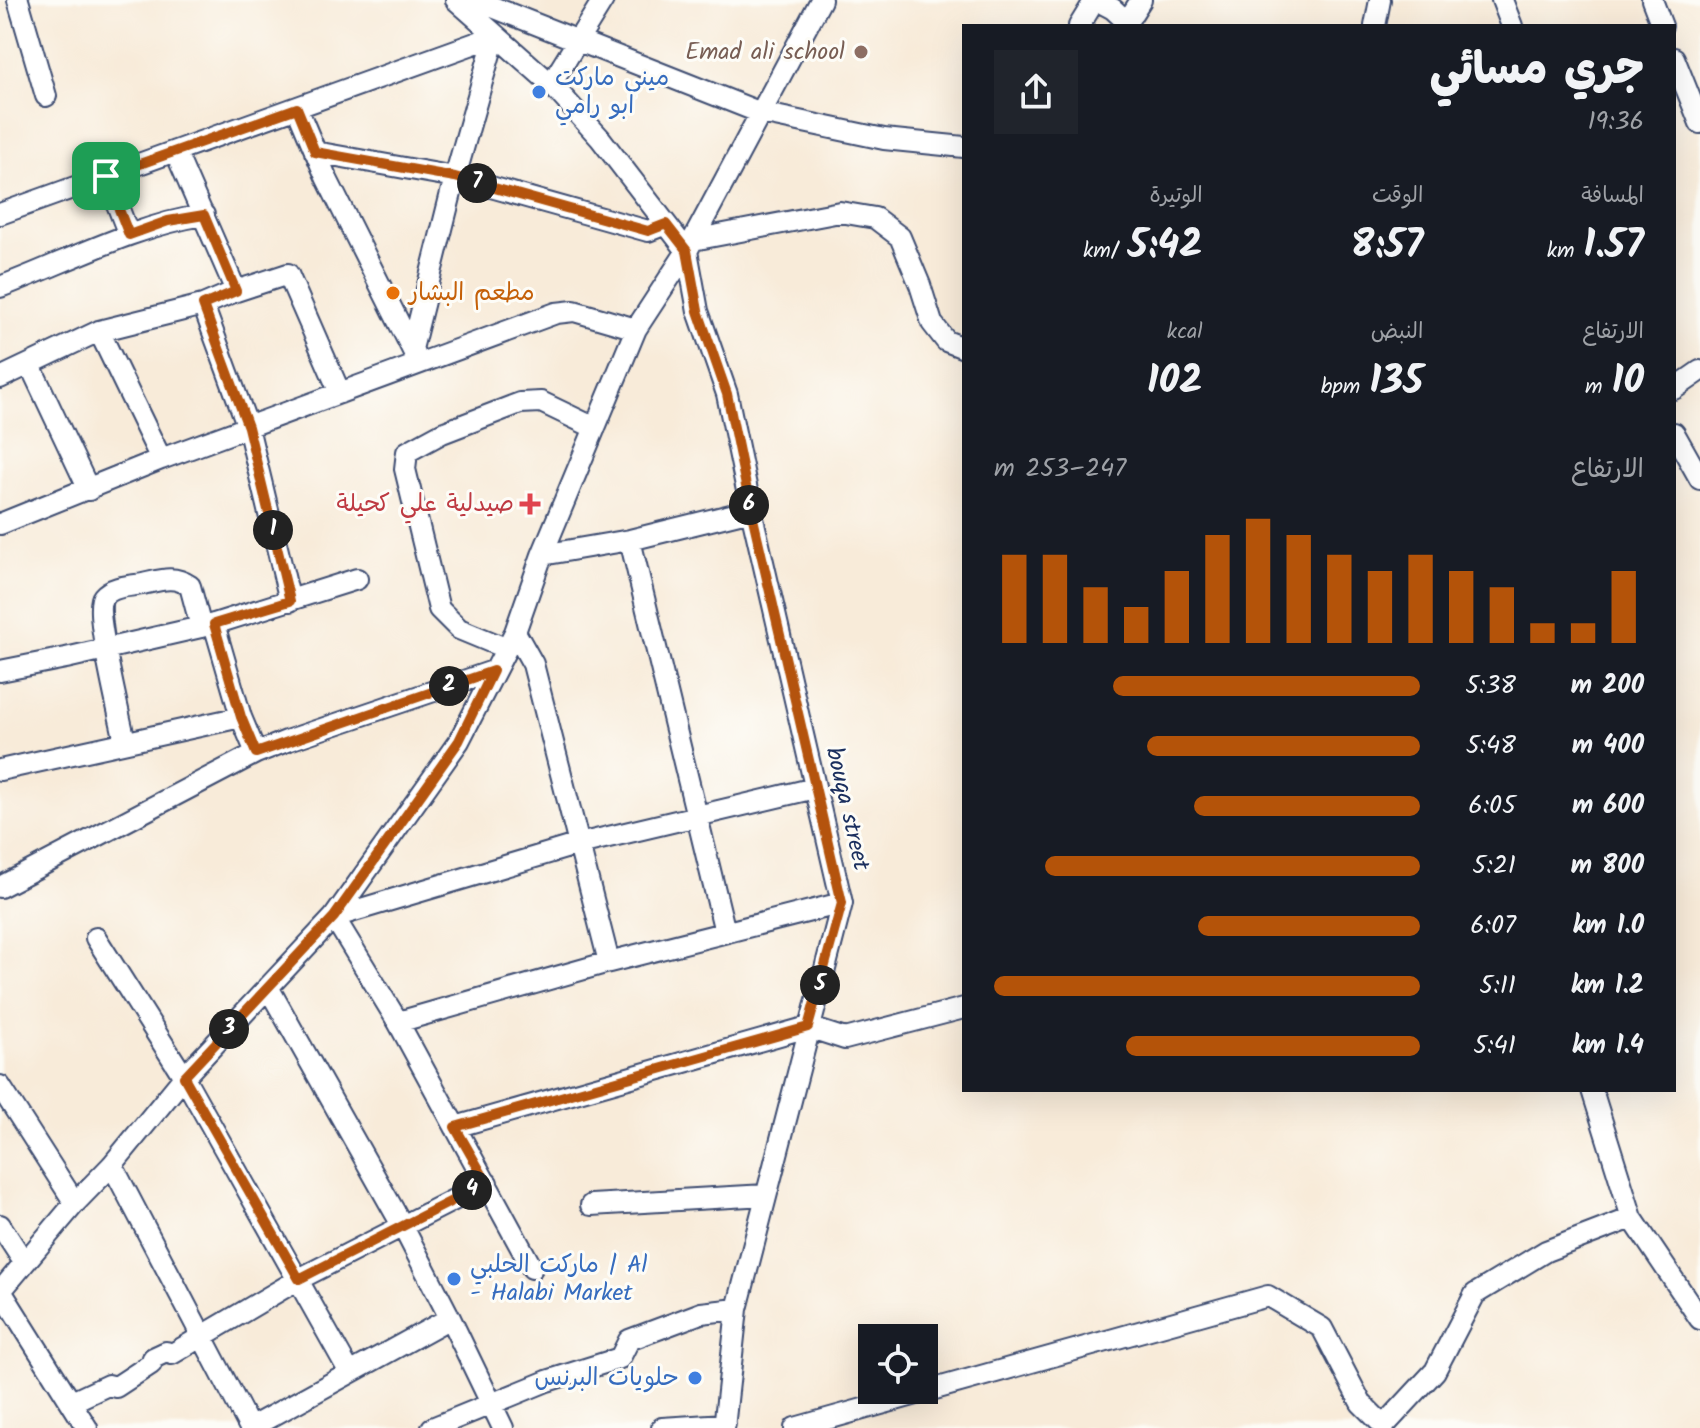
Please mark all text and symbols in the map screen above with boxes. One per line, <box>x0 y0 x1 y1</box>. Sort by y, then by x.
place label: Emad ali school <box>685 33 845 72</box>
text: جري مسائي <box>1430 36 1644 106</box>
marker: Emad ali school <box>852 43 870 61</box>
button: share <box>994 50 1078 134</box>
place label: ميني ماركت ابو رامي <box>555 59 669 126</box>
marker: ميني ماركت ابو رامي <box>530 83 548 101</box>
text: 19:36 <box>1587 101 1644 143</box>
pin <box>72 142 140 210</box>
icon: arrive <box>84 154 128 198</box>
pin: 7 <box>457 163 497 203</box>
text: 7 <box>472 165 482 200</box>
text: الوتيرة <box>1150 179 1203 214</box>
text: الوقت <box>1372 179 1423 214</box>
text: المسافة <box>1581 179 1644 214</box>
text: 5:42 <box>1127 214 1203 278</box>
text: 8:57 <box>1351 214 1423 278</box>
text: 1.57 <box>1583 214 1644 278</box>
text: /km <box>1083 234 1127 269</box>
text: km <box>1547 234 1583 269</box>
place label: مطعم البشار <box>407 274 535 313</box>
marker: مطعم البشار <box>384 284 402 302</box>
text: kcal <box>1167 315 1203 350</box>
text: النبض <box>1371 315 1423 350</box>
text: الارتفاع <box>1582 315 1644 350</box>
text: 102 <box>1147 350 1203 414</box>
text: 135 <box>1369 350 1423 414</box>
text: 10 <box>1611 350 1644 414</box>
text: bpm <box>1321 370 1369 405</box>
text: m <box>1585 370 1611 405</box>
text: 247–253 m <box>994 448 1126 490</box>
text: الارتفاع <box>1571 449 1644 491</box>
place label: صيدلية علي كحيلة <box>336 485 514 524</box>
pin: 6 <box>729 485 769 525</box>
text: 6 <box>743 487 755 522</box>
marker: صيدلية علي كحيلة <box>521 495 539 513</box>
pin: 1 <box>253 510 293 550</box>
text: 1 <box>270 512 276 547</box>
text: 5:38 <box>1465 665 1516 707</box>
text: 200 m <box>1571 665 1644 707</box>
pin: 2 <box>429 666 469 706</box>
text: 2 <box>443 668 455 703</box>
text: 5:48 <box>1466 725 1516 767</box>
text: 400 m <box>1572 725 1644 767</box>
street label: bouqa street <box>814 743 880 875</box>
text: 6:05 <box>1468 785 1516 827</box>
text: 600 m <box>1572 785 1644 827</box>
text: 5:21 <box>1472 845 1516 887</box>
text: 800 m <box>1571 845 1644 887</box>
text: 6:07 <box>1470 905 1516 947</box>
text: 1.0 km <box>1573 905 1644 947</box>
pin: 5 <box>800 965 840 1005</box>
text: 5:11 <box>1479 965 1516 1007</box>
text: 1.2 km <box>1571 965 1644 1007</box>
text: 5 <box>814 967 826 1002</box>
pin: 3 <box>209 1009 249 1049</box>
text: 3 <box>223 1011 235 1046</box>
text: 5:41 <box>1473 1025 1516 1067</box>
text: 1.4 km <box>1572 1025 1644 1067</box>
pin: 4 <box>452 1170 492 1210</box>
text: 4 <box>466 1172 478 1207</box>
place label: ماركت الحلبي | Al - Halabi Market <box>470 1246 648 1313</box>
marker: ماركت الحلبي | Al - Halabi Market <box>445 1270 463 1288</box>
map controls <box>858 1324 938 1404</box>
button: locate <box>858 1324 938 1404</box>
place label: حلويات البرنس <box>534 1359 679 1398</box>
marker: حلويات البرنس <box>686 1369 704 1387</box>

